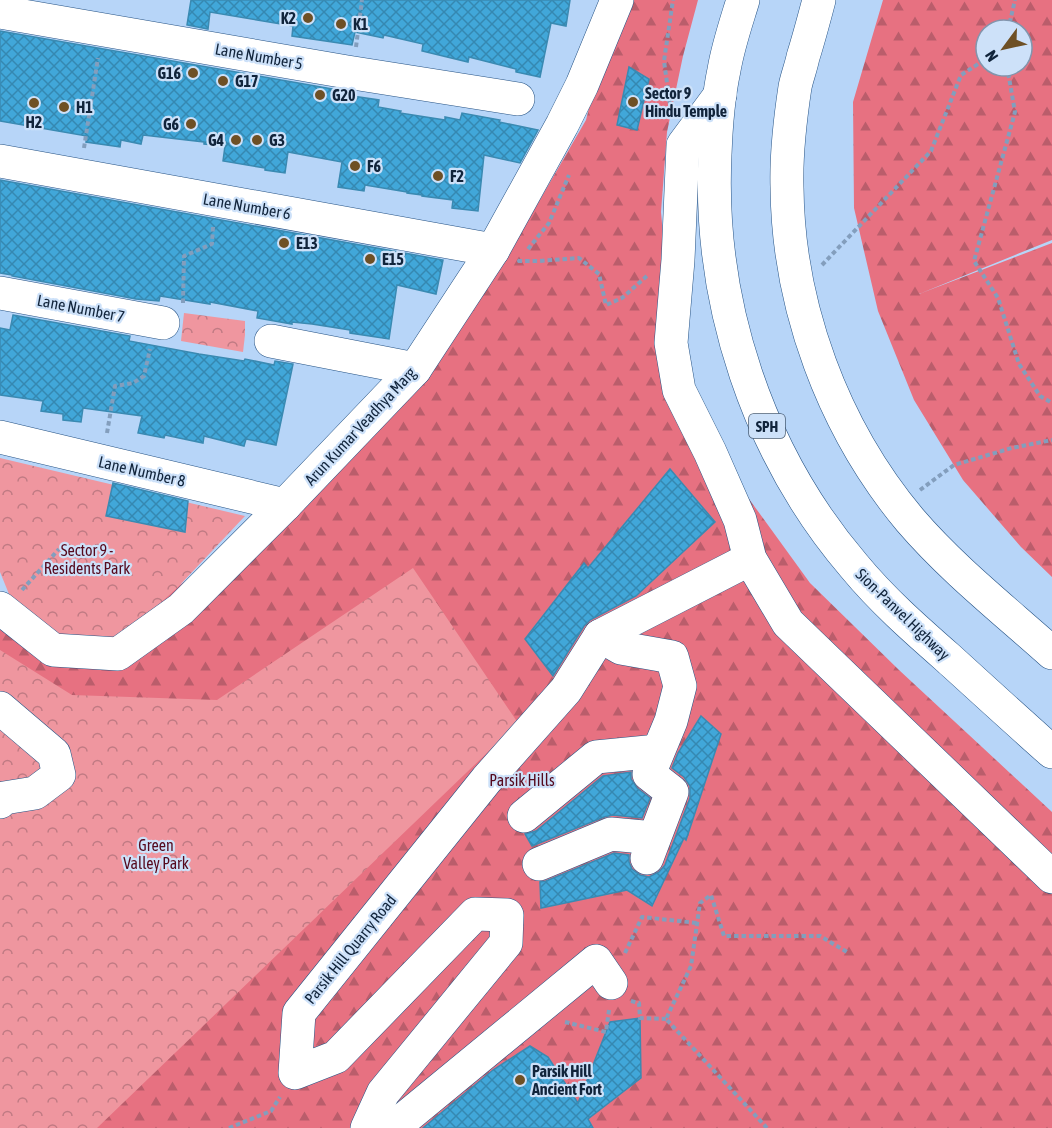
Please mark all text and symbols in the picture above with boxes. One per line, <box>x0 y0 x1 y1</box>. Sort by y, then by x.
place label: K2 <box>281 9 296 27</box>
marker: K2 <box>301 11 315 25</box>
place label: K1 <box>353 15 369 33</box>
marker: K1 <box>334 17 348 31</box>
north arrow <box>974 18 1034 78</box>
street label: Lane Number 5 <box>214 39 304 73</box>
text: N <box>981 47 1002 65</box>
place label: G16 <box>157 64 181 82</box>
marker: G16 <box>186 66 200 80</box>
place label: G17 <box>235 72 259 90</box>
marker: G17 <box>216 74 230 88</box>
place label: Sector 9 Hindu Temple <box>645 84 727 120</box>
place label: G20 <box>332 86 356 104</box>
marker: G20 <box>313 88 327 102</box>
marker: Sector 9 Hindu Temple <box>626 95 640 109</box>
marker: H2 <box>27 96 41 110</box>
place label: H1 <box>76 98 93 116</box>
marker: H1 <box>57 100 71 114</box>
place label: H2 <box>26 113 42 131</box>
place label: G6 <box>163 115 179 133</box>
marker: G6 <box>184 117 198 131</box>
place label: G4 <box>208 131 224 149</box>
place label: G3 <box>269 131 285 149</box>
marker: G4 <box>229 133 243 147</box>
marker: G3 <box>250 133 264 147</box>
place label: F6 <box>367 157 381 175</box>
marker: F6 <box>348 159 362 173</box>
place label: F2 <box>450 167 464 185</box>
marker: F2 <box>431 169 445 183</box>
street label: Lane Number 6 <box>202 189 292 223</box>
place label: E13 <box>296 234 318 252</box>
marker: E13 <box>277 236 291 250</box>
place label: E15 <box>382 250 404 268</box>
marker: E15 <box>363 252 377 266</box>
street label: Lane Number 7 <box>36 291 126 325</box>
street label: Arun Kumar Veadhya Marg <box>301 363 420 489</box>
road number: SPH <box>749 414 785 438</box>
street label: Lane Number 8 <box>97 452 187 490</box>
park label: Sector 9 - Residents Park <box>44 541 130 577</box>
street label: Sion-Panvel Highway <box>852 565 954 664</box>
park label: Parsik Hills <box>489 771 555 789</box>
park label: Green Valley Park <box>123 836 189 873</box>
street label: Parsik Hill Quarry Road <box>300 891 400 1008</box>
place label: Parsik Hill Ancient Fort <box>531 1062 602 1098</box>
marker: Parsik Hill Ancient Fort <box>513 1073 527 1087</box>

